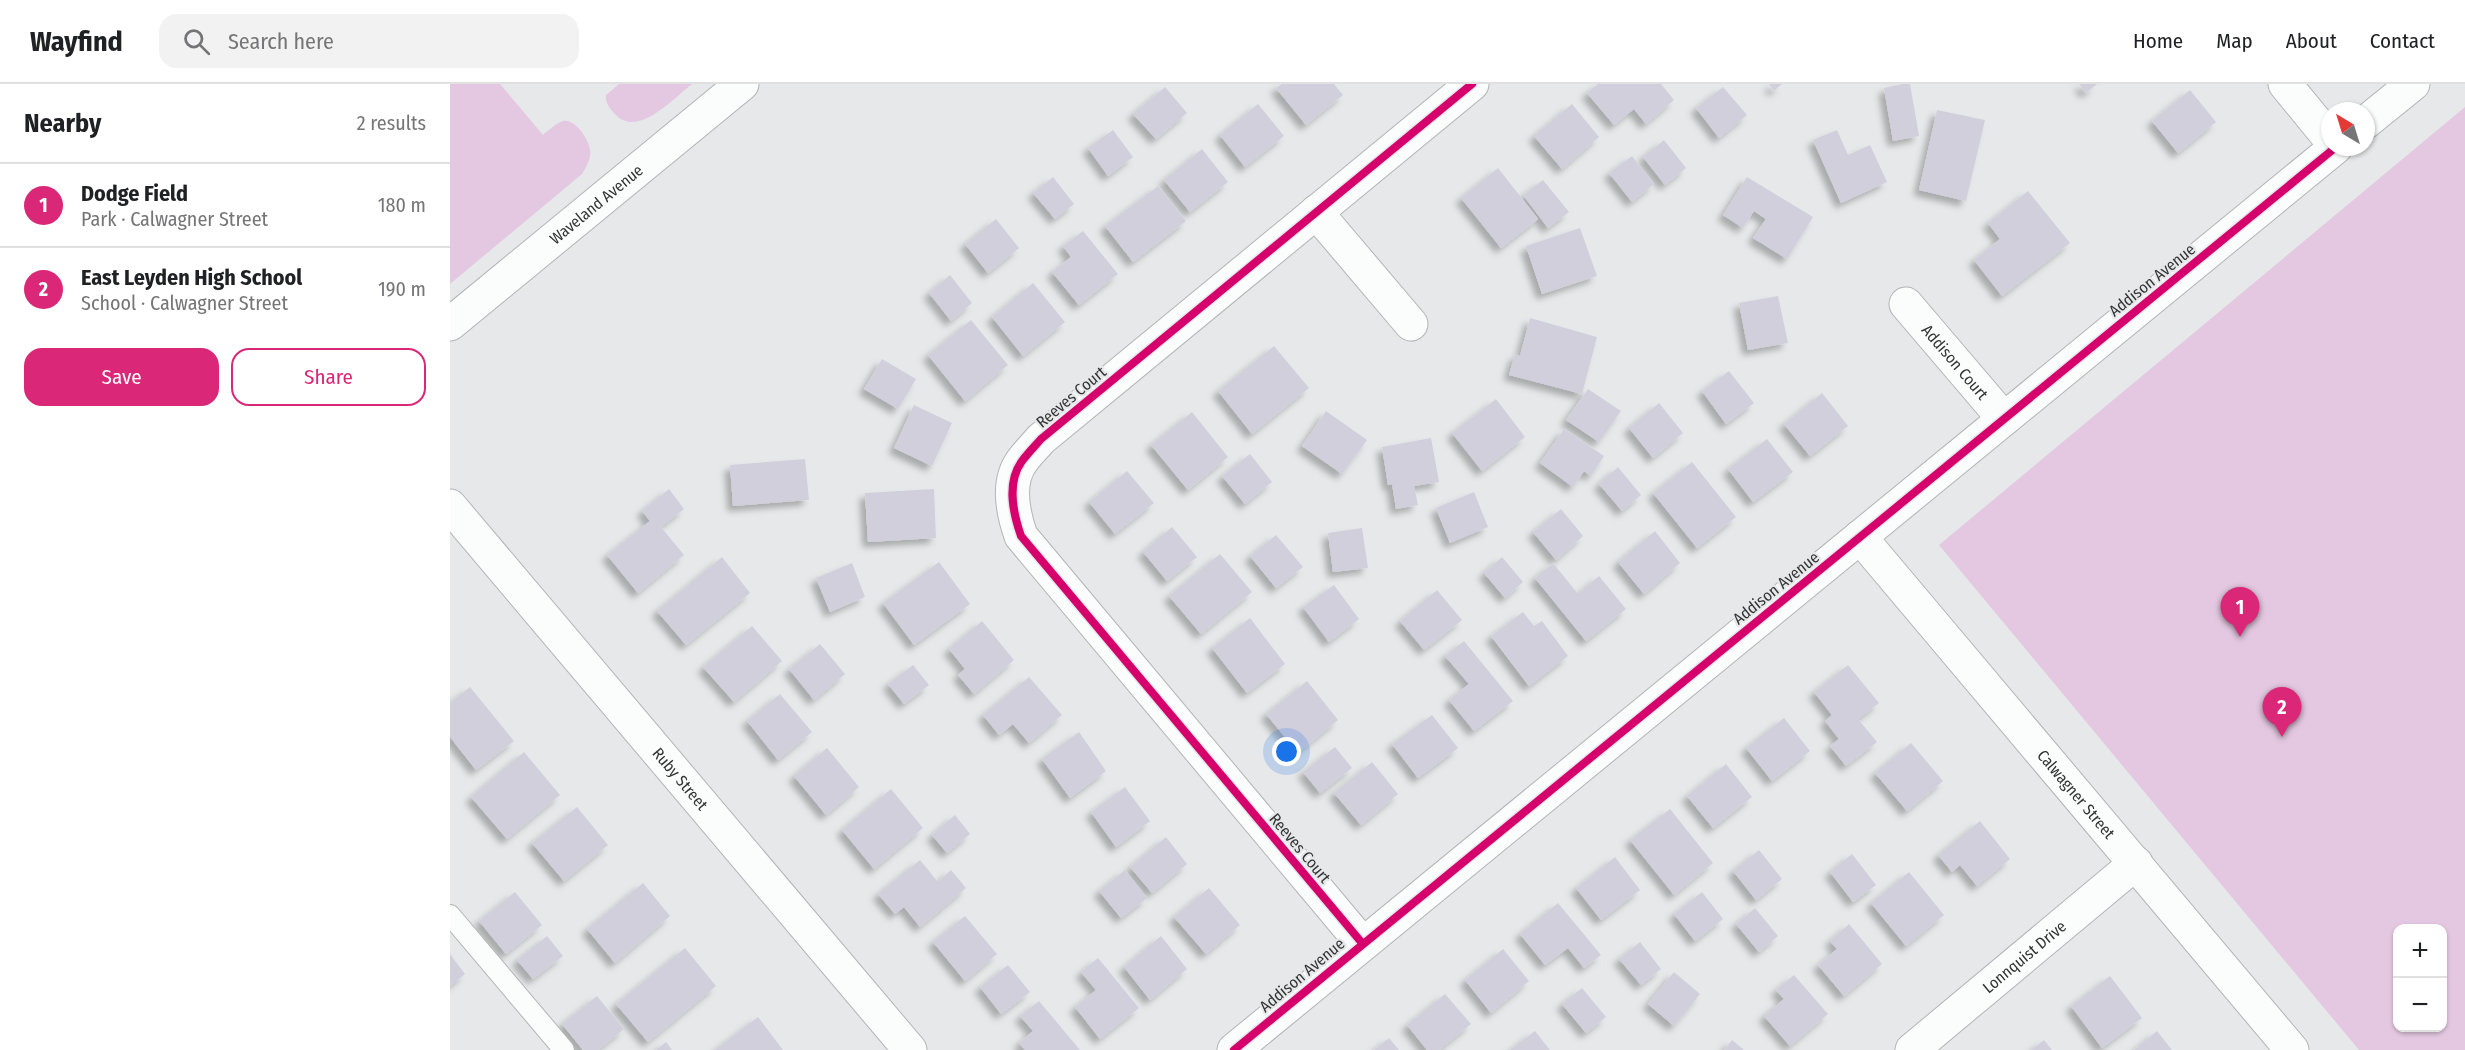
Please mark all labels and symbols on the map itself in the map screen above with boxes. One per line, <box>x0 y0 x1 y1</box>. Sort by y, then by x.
north arrow <box>2321 102 2375 156</box>
street label: Waveland Avenue <box>546 160 647 248</box>
street label: Addison Avenue <box>2105 239 2199 320</box>
street label: Addison Court <box>1918 320 1993 404</box>
street label: Reeves Court <box>1032 362 1110 432</box>
street label: Addison Avenue <box>1729 547 1823 628</box>
pin: 1 <box>2220 588 2260 637</box>
pin: 2 <box>2262 688 2302 737</box>
your location <box>1272 737 1301 766</box>
street label: Ruby Street <box>649 744 713 814</box>
street label: Calwagner Street <box>2034 746 2120 843</box>
street label: Reeves Court <box>1265 809 1335 887</box>
street label: Lonnquist Drive <box>1979 916 2070 997</box>
street label: Addison Avenue <box>1256 934 1348 1016</box>

